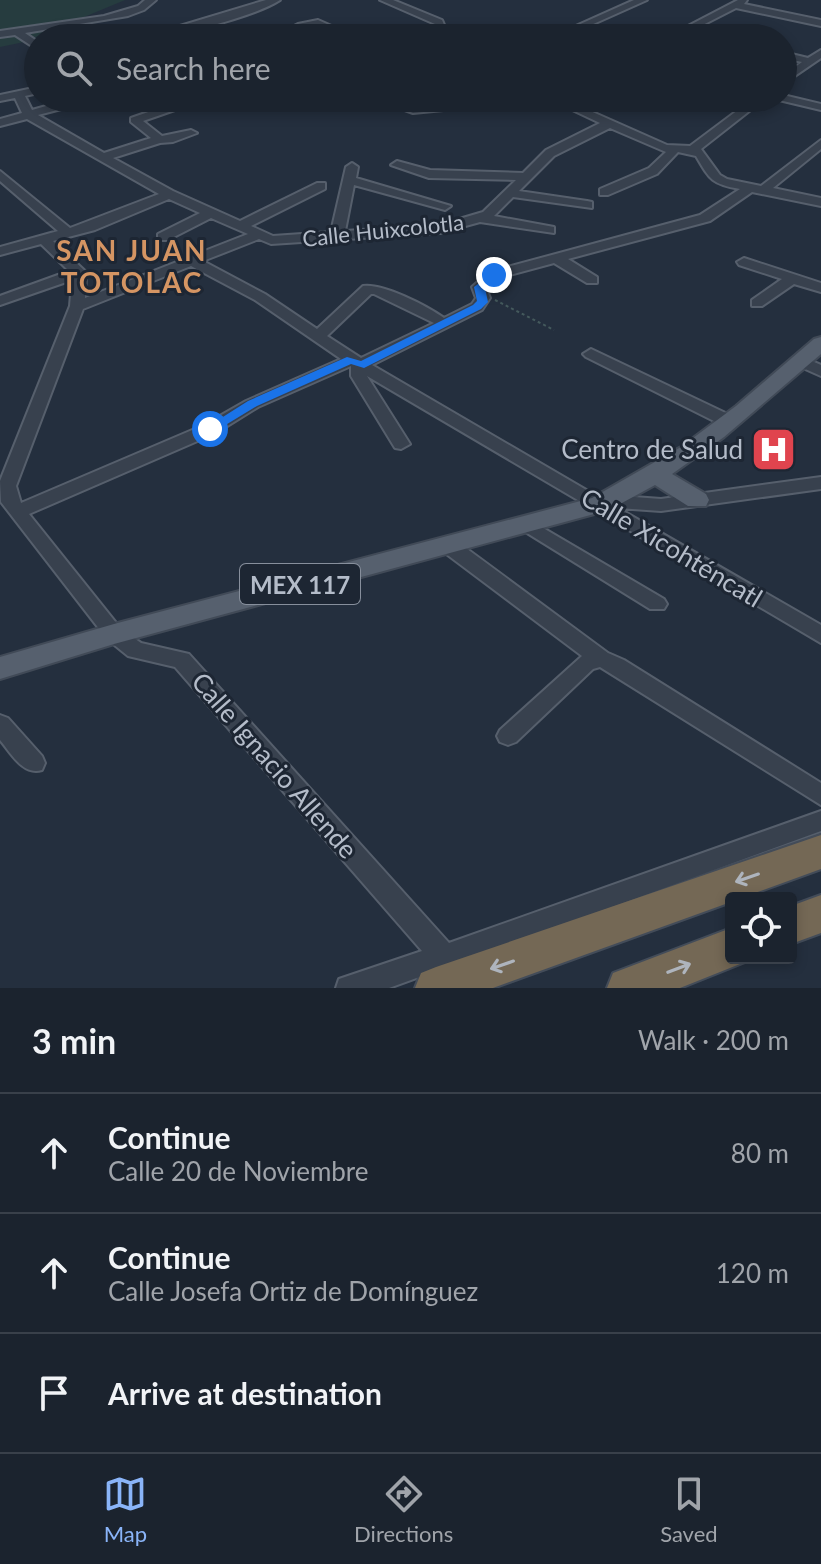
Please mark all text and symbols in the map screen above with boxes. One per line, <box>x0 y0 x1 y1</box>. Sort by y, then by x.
search box <box>24 24 797 112</box>
icon: search <box>52 46 96 90</box>
text: Search here <box>116 50 271 86</box>
street label: Calle Huixcolotla <box>301 208 465 252</box>
district label: SAN JUAN TOTOLAC <box>56 233 208 299</box>
route end <box>476 257 512 293</box>
route start <box>192 411 228 447</box>
hospital icon: Centro de Salud <box>750 425 798 473</box>
place label: Centro de Salud <box>561 433 743 465</box>
street label: Calle Xicohténcatl <box>576 480 768 614</box>
road number: MEX 117 <box>240 564 360 604</box>
street label: Calle Ignacio Allende <box>185 665 365 865</box>
one-way arrow <box>736 872 760 886</box>
map controls <box>725 892 797 964</box>
button: locate <box>725 892 797 964</box>
one-way arrow <box>490 958 515 973</box>
one-way arrow <box>666 960 691 974</box>
text: 3 min <box>32 1020 116 1061</box>
text: Walk · 200 m <box>638 1024 789 1056</box>
text: Continue <box>108 1119 231 1155</box>
icon: ahead <box>32 1131 76 1175</box>
text: 80 m <box>731 1137 789 1169</box>
text: Calle 20 de Noviembre <box>108 1155 369 1187</box>
text: Continue <box>108 1239 231 1275</box>
icon: ahead <box>32 1251 76 1295</box>
text: 120 m <box>716 1257 789 1289</box>
text: Calle Josefa Ortiz de Domínguez <box>108 1275 478 1307</box>
icon: arrive <box>32 1371 76 1415</box>
text: Arrive at destination <box>108 1375 382 1411</box>
tab: Map <box>103 1472 147 1547</box>
tab: Directions <box>354 1472 453 1547</box>
tab: Saved <box>660 1472 718 1547</box>

